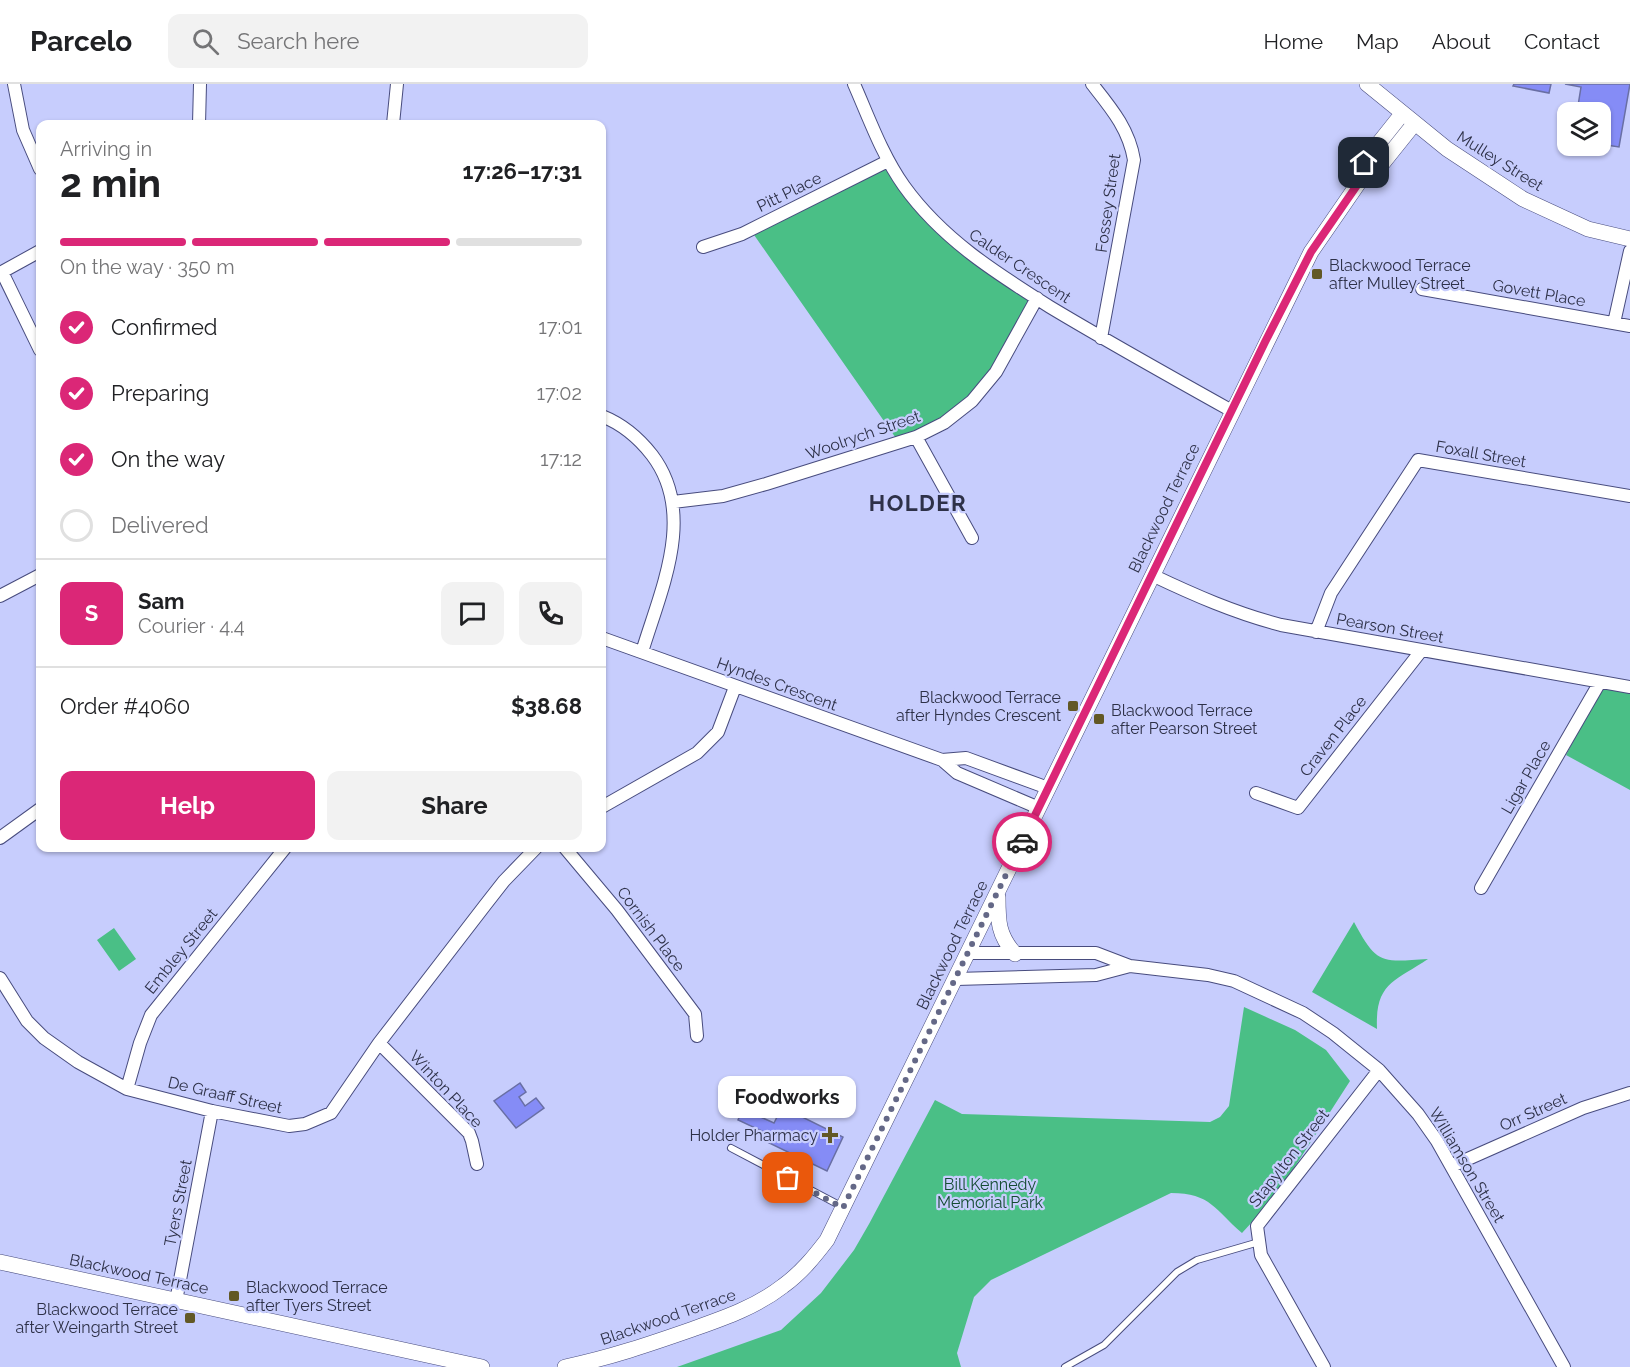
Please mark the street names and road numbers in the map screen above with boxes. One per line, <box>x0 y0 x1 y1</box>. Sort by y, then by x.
street label: Mulley Street <box>1453 127 1547 195</box>
street label: Fossey Street <box>1092 152 1124 254</box>
street label: Pitt Place <box>754 168 824 216</box>
street label: Calder Crescent <box>965 225 1075 307</box>
street label: Govett Place <box>1491 275 1587 311</box>
street label: Woolrych Street <box>803 406 923 463</box>
street label: Foxall Street <box>1434 437 1528 471</box>
street label: Blackwood Terrace <box>1124 440 1204 576</box>
street label: Pearson Street <box>1335 609 1446 647</box>
street label: Hyndes Crescent <box>714 653 841 715</box>
street label: Craven Place <box>1296 692 1370 780</box>
street label: Ligar Place <box>1497 737 1555 817</box>
street label: Blackwood Terrace <box>912 877 992 1013</box>
street label: Cornish Place <box>613 883 689 975</box>
street label: Embley Street <box>141 904 222 998</box>
street label: Winton Place <box>405 1046 487 1132</box>
street label: De Graaff Street <box>166 1073 285 1118</box>
street label: Orr Street <box>1497 1089 1570 1135</box>
street label: Williamson Street <box>1425 1104 1509 1227</box>
street label: Stapylton Street <box>1245 1105 1333 1211</box>
street label: Tyers Street <box>160 1157 196 1248</box>
street label: Blackwood Terrace <box>68 1250 210 1298</box>
street label: Blackwood Terrace <box>598 1285 738 1349</box>

